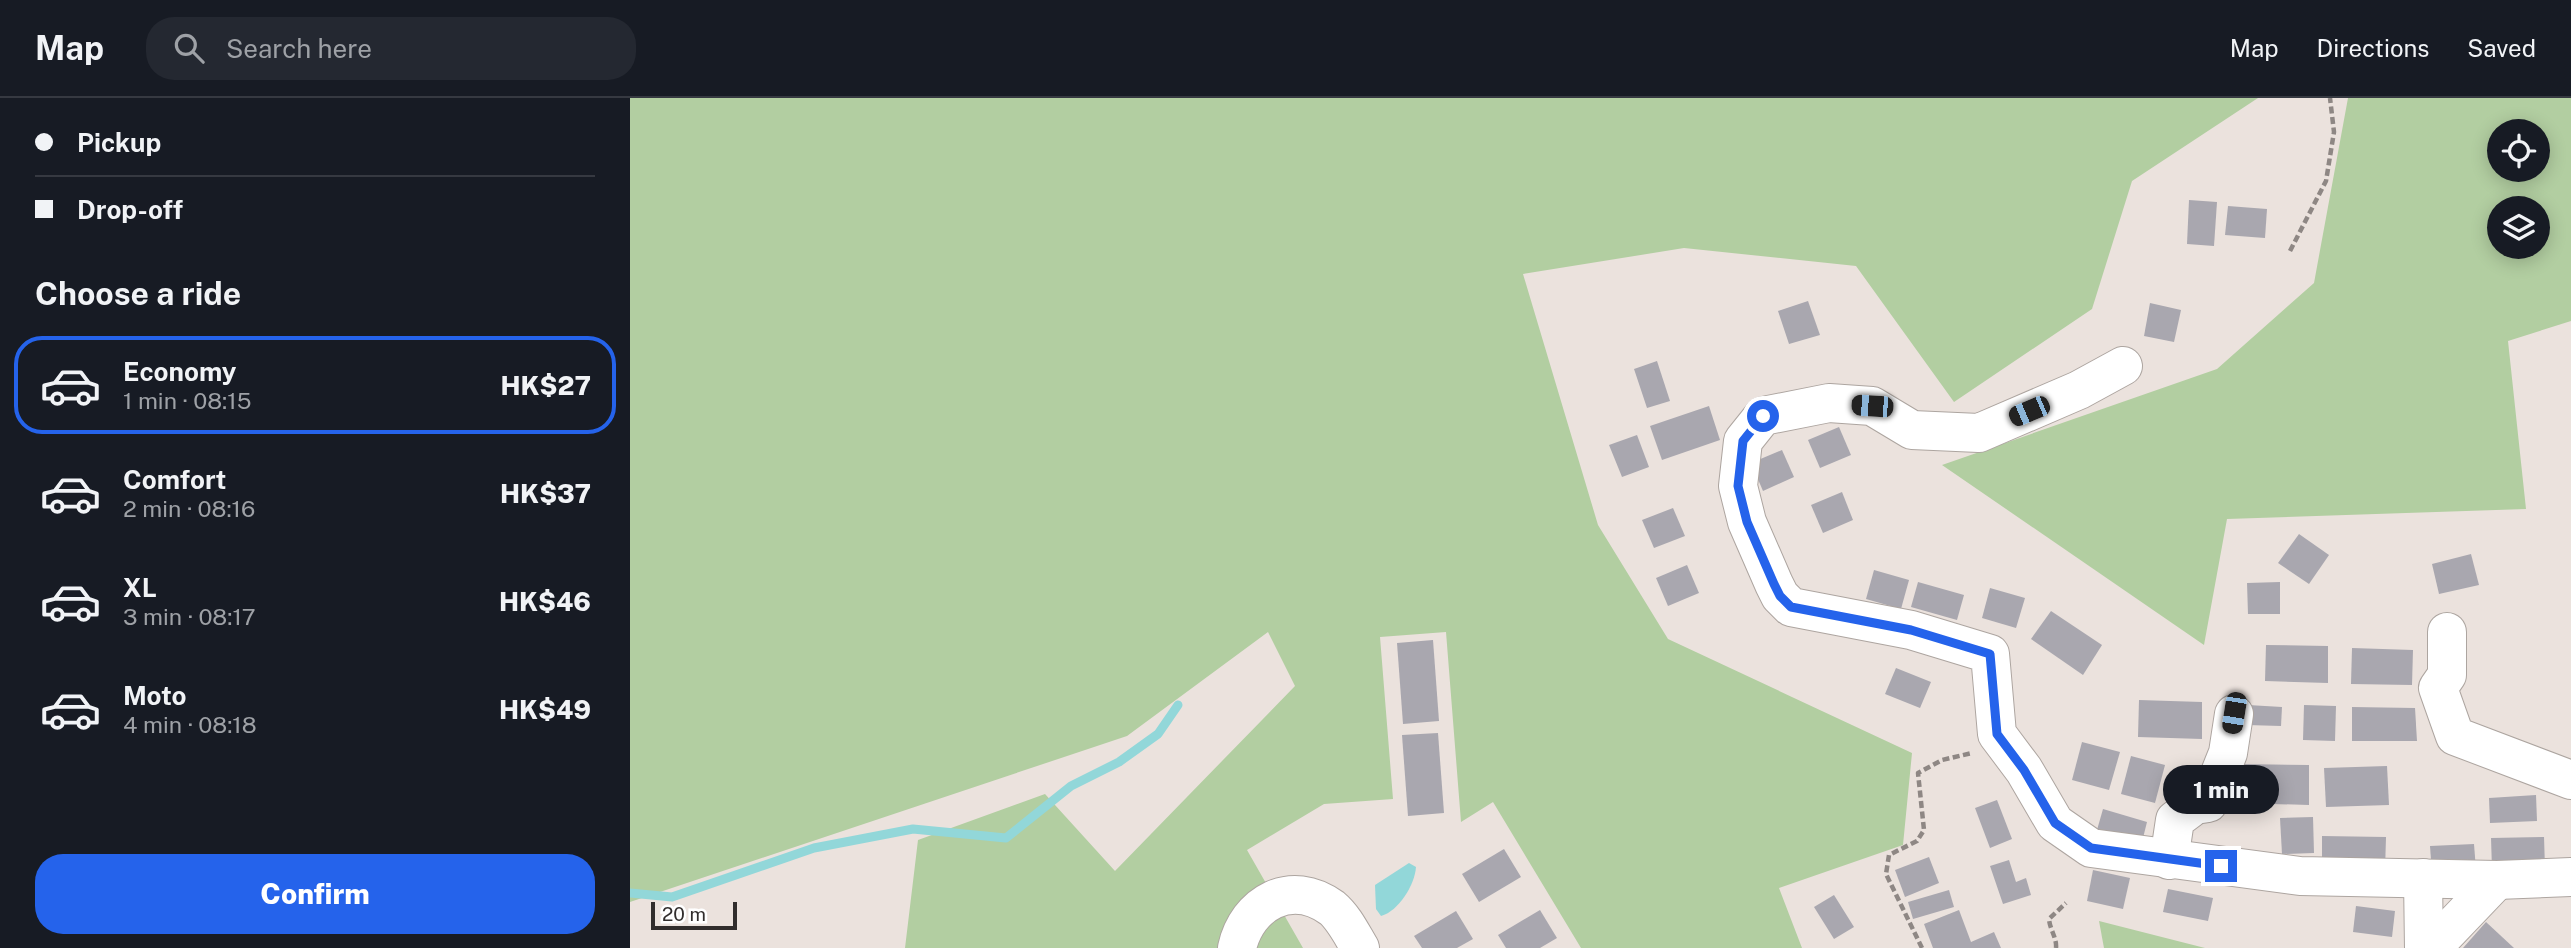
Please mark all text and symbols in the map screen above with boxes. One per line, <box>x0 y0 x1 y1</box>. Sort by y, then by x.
search box <box>146 17 636 80</box>
text: Map <box>35 29 104 67</box>
icon: search <box>170 29 208 67</box>
text: Search here <box>226 33 372 64</box>
text: Map <box>2230 34 2279 62</box>
text: Directions <box>2317 34 2429 62</box>
text: Saved <box>2467 34 2536 62</box>
map controls <box>2487 119 2550 259</box>
button: locate <box>2487 119 2550 182</box>
text: Pickup <box>77 127 161 158</box>
text: Drop-off <box>77 194 183 225</box>
button: layers <box>2487 196 2550 259</box>
text: Choose a ride <box>35 275 241 312</box>
icon: car <box>39 354 102 417</box>
text: Economy <box>123 356 236 387</box>
text: HK$27 <box>500 370 591 401</box>
text: 1 min · 08:15 <box>123 387 251 414</box>
car <box>2006 393 2053 429</box>
car <box>1851 394 1894 418</box>
route start <box>1747 400 1779 432</box>
icon: car <box>39 462 102 525</box>
text: Comfort <box>123 464 226 495</box>
text: HK$37 <box>500 478 591 509</box>
text: 2 min · 08:16 <box>123 495 255 522</box>
icon: car <box>39 570 102 633</box>
text: XL <box>123 572 157 603</box>
text: HK$46 <box>499 586 591 617</box>
text: 3 min · 08:17 <box>123 603 256 630</box>
icon: car <box>39 678 102 741</box>
text: Moto <box>123 680 186 711</box>
car <box>2221 691 2248 735</box>
text: HK$49 <box>499 694 591 725</box>
text: 4 min · 08:18 <box>123 711 257 738</box>
callout: 1 min <box>2163 764 2279 814</box>
text: 1 min <box>2193 776 2249 803</box>
route end <box>2205 850 2237 882</box>
button: Confirm <box>35 854 595 934</box>
scale bar <box>651 899 737 931</box>
text: 20 m <box>662 903 706 925</box>

